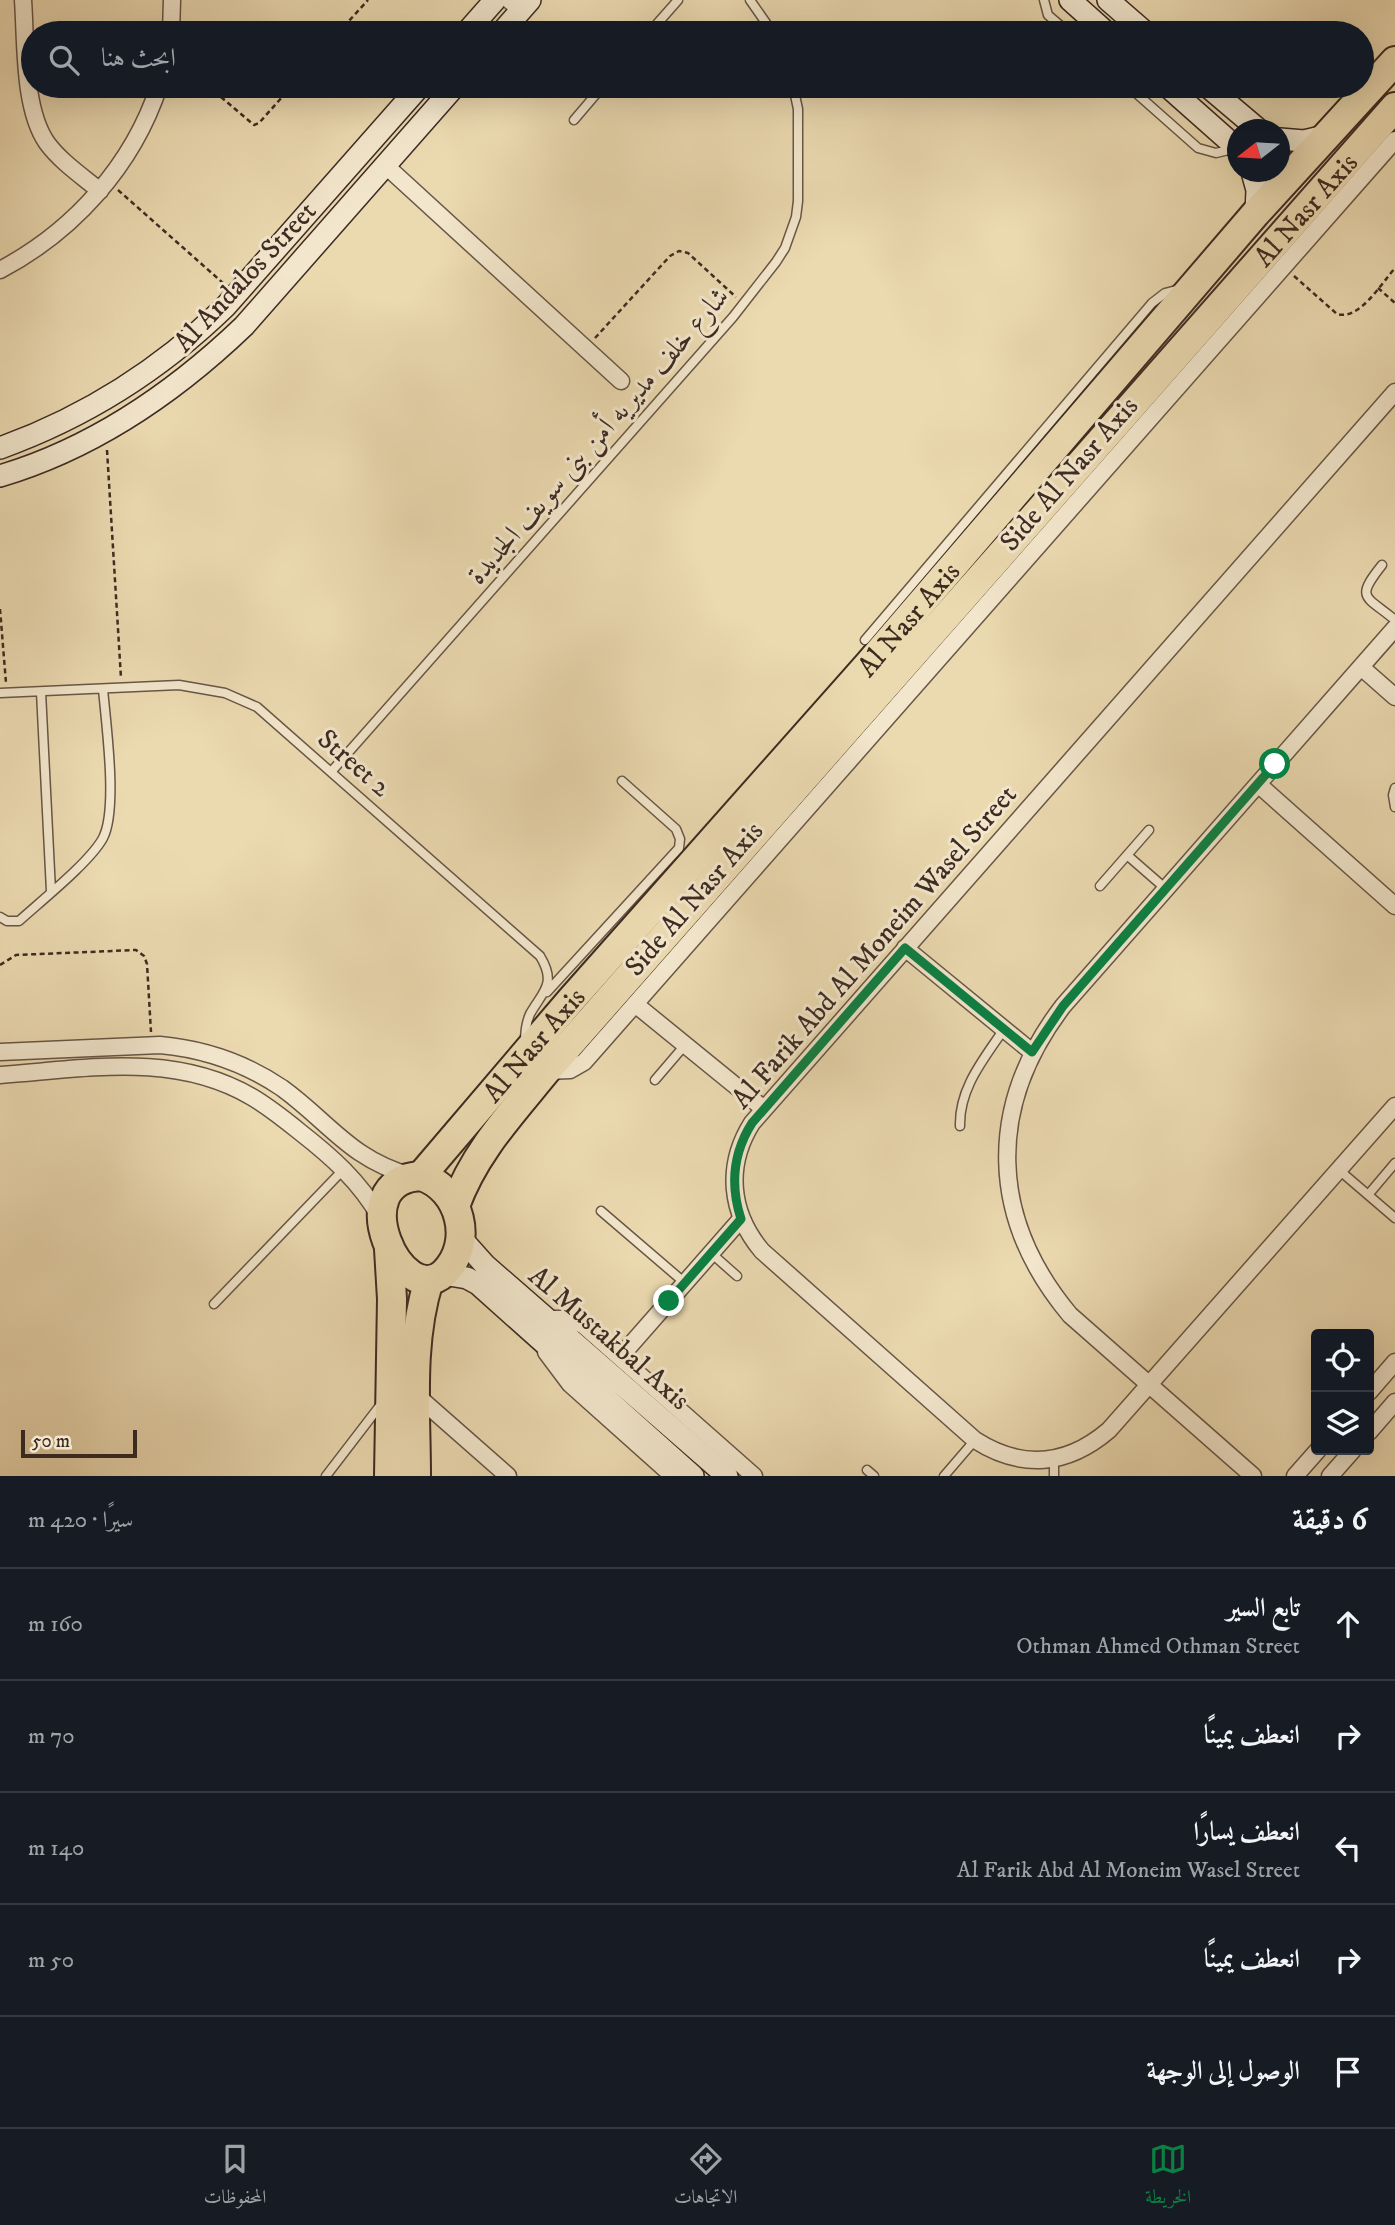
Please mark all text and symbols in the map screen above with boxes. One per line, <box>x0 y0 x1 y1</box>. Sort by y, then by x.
search box <box>21 21 1374 98</box>
icon: search <box>45 41 83 79</box>
text: ابحث هنا <box>101 42 176 75</box>
north arrow <box>1227 119 1290 182</box>
street label: Al Nasr Axis <box>1247 146 1366 275</box>
street label: Al Andalos Street <box>166 194 324 360</box>
street label: شارع خلف مديريه أمن بنى سويف الجديدة <box>457 278 741 595</box>
street label: Side Al Nasr Axis <box>992 389 1146 559</box>
street label: Al Nasr Axis <box>850 555 968 684</box>
street label: Street 2 <box>310 722 398 805</box>
route start <box>1259 748 1290 779</box>
street label: Al Farik Abd Al Moneim Wasel Street <box>724 778 1024 1116</box>
street label: Side Al Nasr Axis <box>617 814 771 984</box>
street label: Al Nasr Axis <box>475 980 593 1110</box>
street label: Al Mustakbal Axis <box>521 1259 697 1418</box>
route end <box>653 1285 684 1316</box>
map controls <box>1311 1329 1374 1455</box>
button: locate <box>1311 1329 1374 1392</box>
button: layers <box>1311 1392 1374 1455</box>
scale bar <box>21 1427 136 1459</box>
text: 50 m <box>32 1430 70 1453</box>
text: 6 دقيقة <box>1293 1502 1367 1539</box>
text: سيرًا · 420 m <box>28 1506 133 1535</box>
text: تابع السير <box>1227 1592 1300 1625</box>
icon: ahead <box>1329 1605 1367 1643</box>
text: 160 m <box>28 1610 83 1639</box>
text: Othman Ahmed Othman Street <box>1016 1632 1300 1661</box>
icon: right <box>1329 1717 1367 1755</box>
text: انعطف يمينًا <box>1204 1719 1300 1752</box>
text: 70 m <box>28 1722 75 1751</box>
text: انعطف يسارًا <box>1193 1816 1300 1849</box>
icon: left <box>1329 1829 1367 1867</box>
text: 140 m <box>28 1834 84 1863</box>
text: Al Farik Abd Al Moneim Wasel Street <box>957 1856 1300 1885</box>
icon: right <box>1329 1941 1367 1979</box>
text: انعطف يمينًا <box>1204 1943 1300 1976</box>
text: 50 m <box>28 1946 74 1975</box>
icon: arrive <box>1329 2053 1367 2091</box>
text: الوصول إلى الوجهة <box>1146 2055 1300 2088</box>
tab: المحفوظات <box>204 2140 266 2215</box>
tab: الاتجاهات <box>674 2140 737 2215</box>
tab: الخريطة <box>1145 2140 1191 2215</box>

